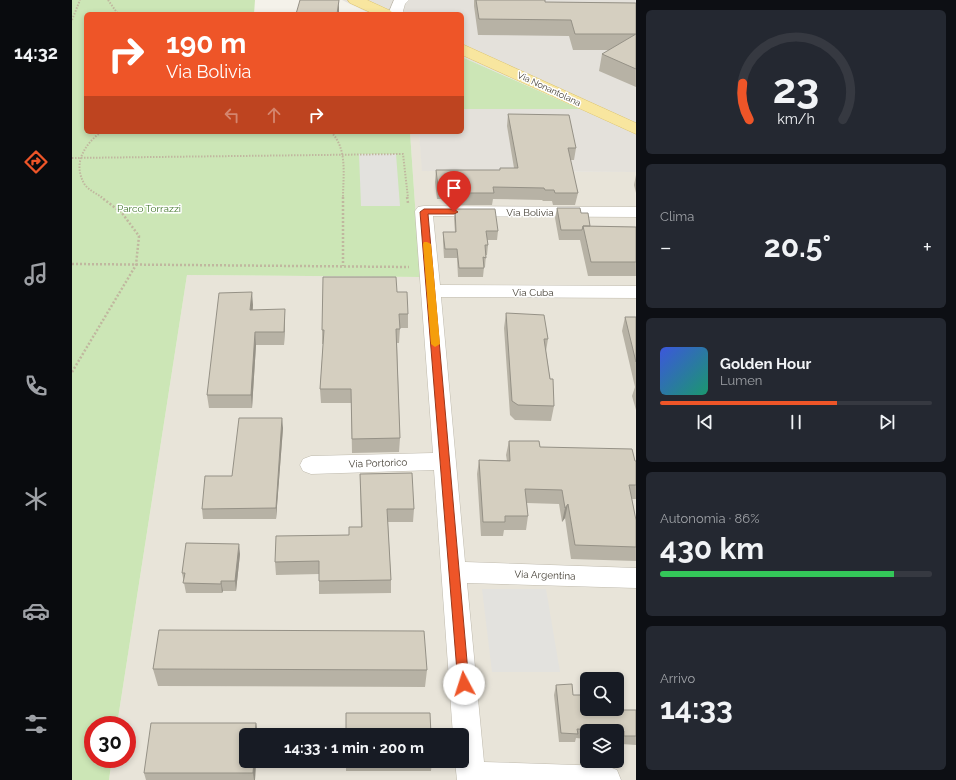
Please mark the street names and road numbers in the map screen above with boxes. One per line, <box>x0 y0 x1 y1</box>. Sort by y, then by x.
street label: Via Nonantolana <box>516 70 582 108</box>
street label: Via Bolivia <box>506 207 554 218</box>
street label: Via Cuba <box>512 287 554 298</box>
street label: Via Portorico <box>348 456 408 470</box>
street label: Via Argentina <box>514 568 576 582</box>

